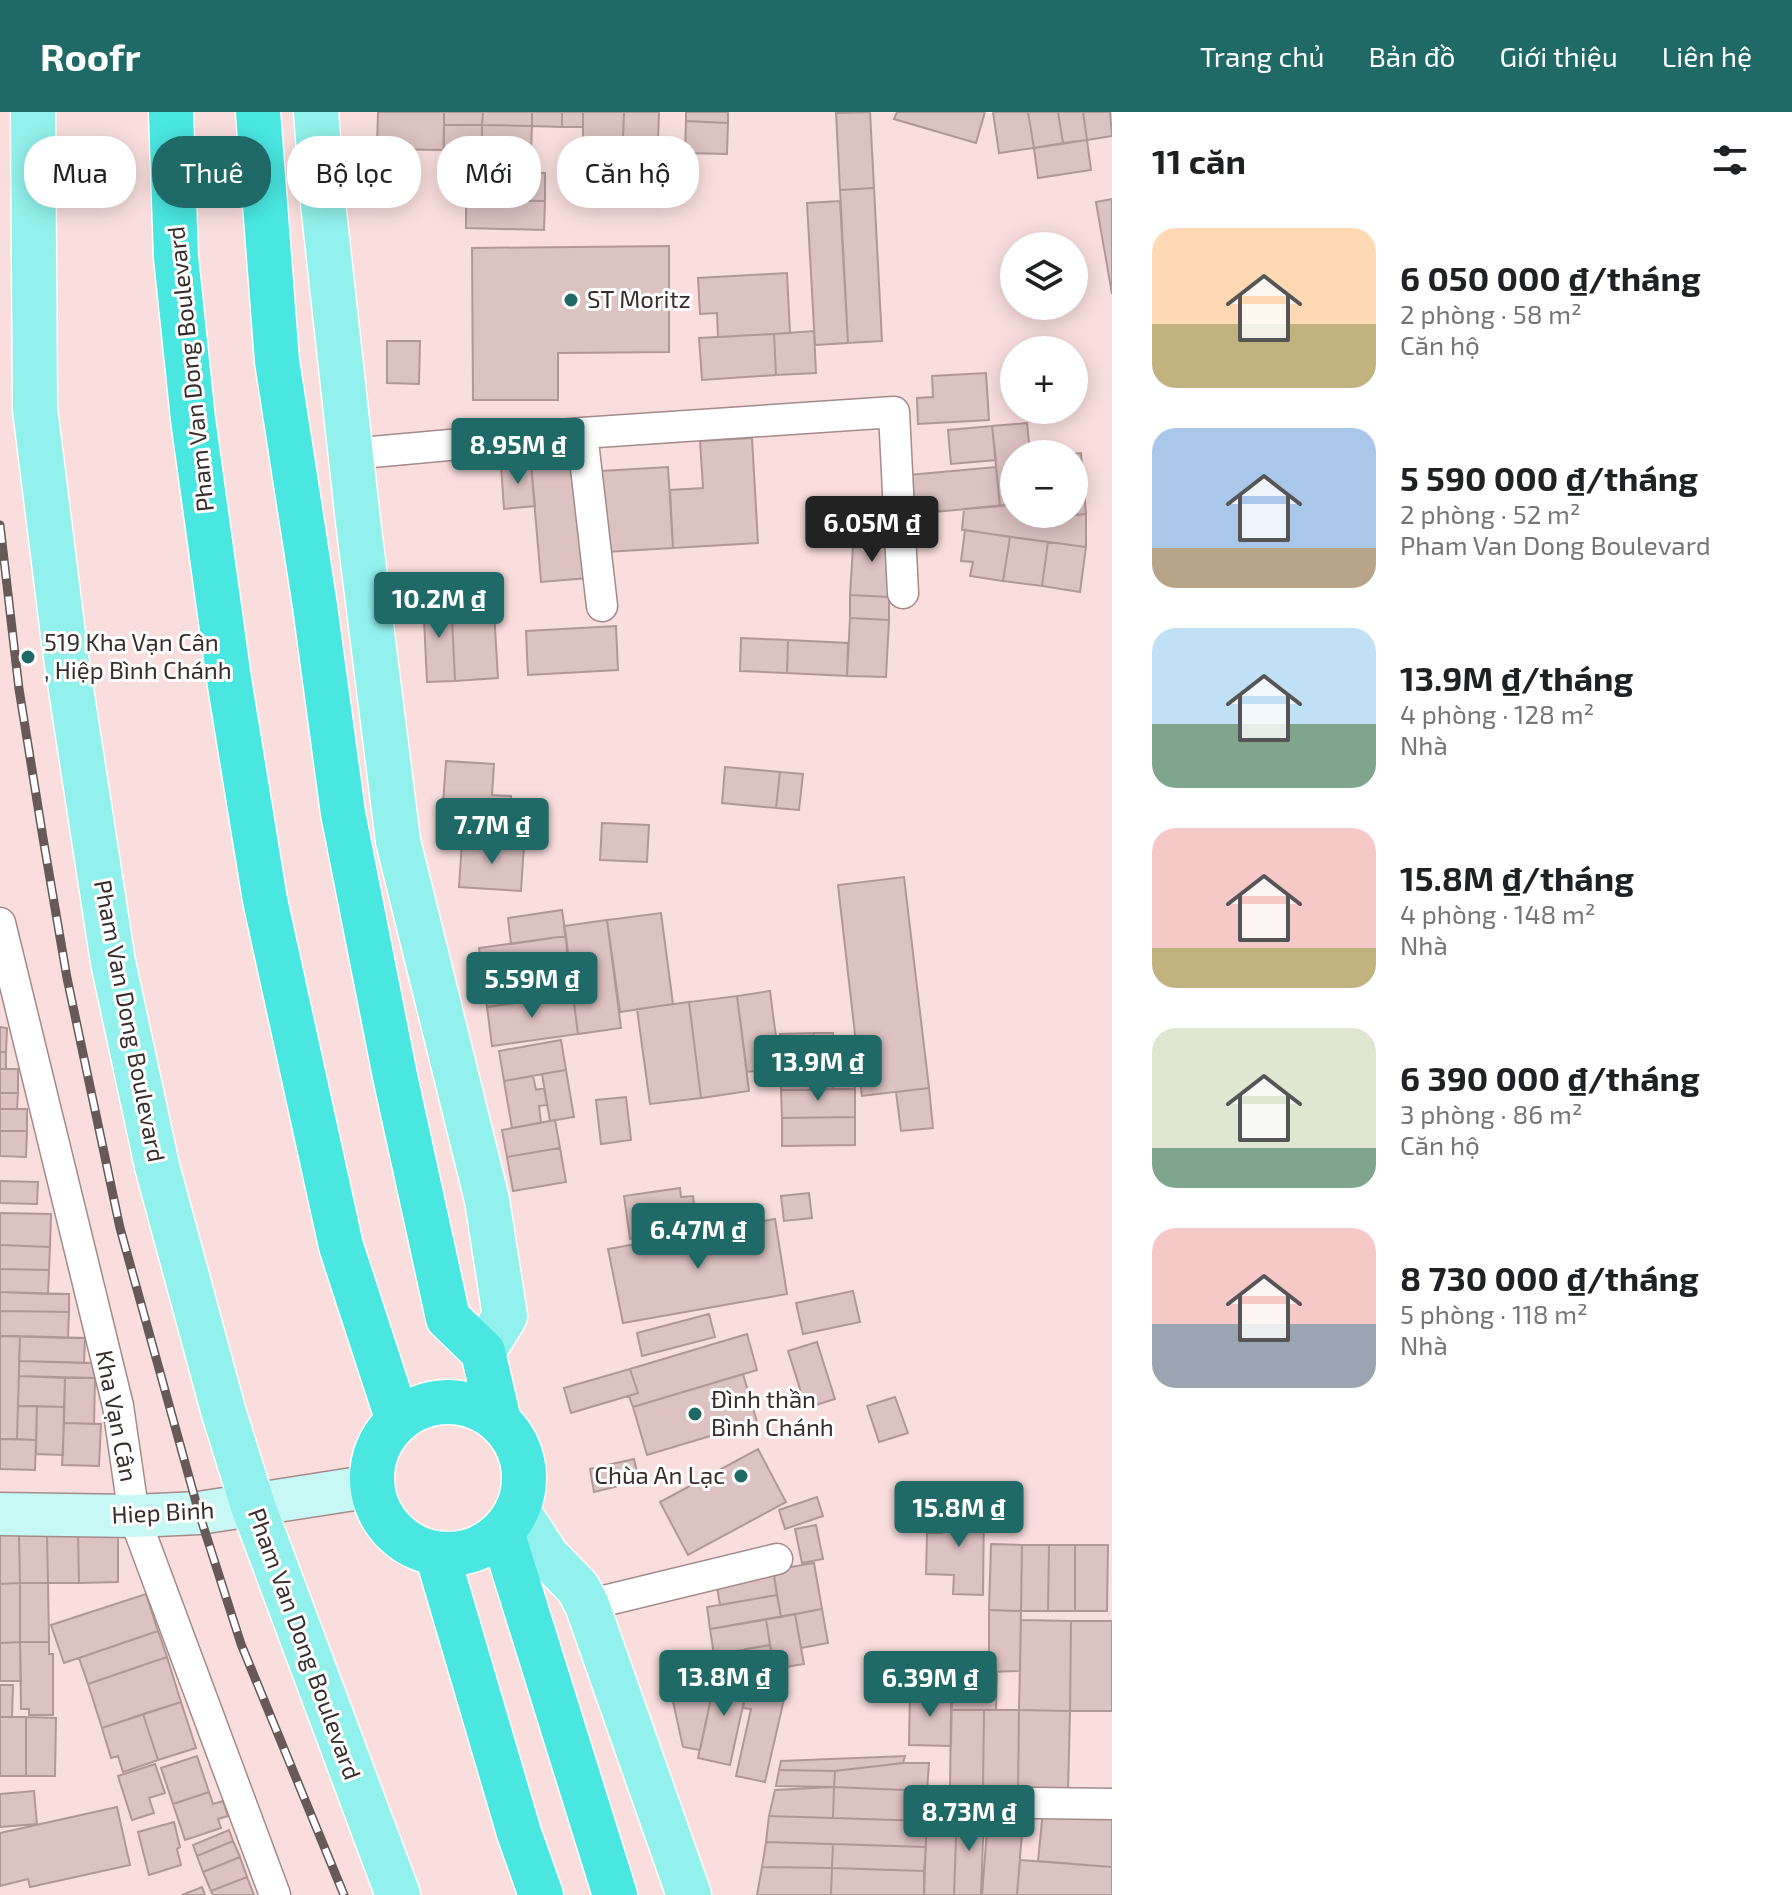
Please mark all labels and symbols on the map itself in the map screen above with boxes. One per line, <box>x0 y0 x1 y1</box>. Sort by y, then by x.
street label: Pham Van Dong Boulevard <box>160 225 219 513</box>
place label: ST Moritz <box>587 284 691 313</box>
marker: ST Moritz <box>562 291 580 309</box>
pin: 8.95M ₫ <box>444 418 592 486</box>
pin: 6.05M ₫ <box>798 496 946 564</box>
pin: 10.2M ₫ <box>365 572 513 640</box>
place label: 519 Kha Vạn Cân , Hiệp Bình Chánh <box>44 627 232 684</box>
marker: 519 Kha Vạn Cân , Hiệp Bình Chánh <box>19 648 37 666</box>
pin: 7.7M ₫ <box>427 798 557 866</box>
street label: Pham Van Dong Boulevard <box>89 877 172 1164</box>
pin: 5.59M ₫ <box>458 952 606 1020</box>
pin: 13.9M ₫ <box>744 1035 892 1103</box>
pin: 6.47M ₫ <box>624 1203 772 1271</box>
street label: Kha Vạn Cân <box>91 1348 144 1484</box>
place label: Đình thần Bình Chánh <box>711 1384 834 1441</box>
marker: Đình thần Bình Chánh <box>686 1405 704 1423</box>
place label: Chùa An Lạc <box>594 1460 725 1489</box>
marker: Chùa An Lạc <box>732 1467 750 1485</box>
pin: 15.8M ₫ <box>885 1481 1033 1549</box>
street label: Hiep Binh <box>111 1494 215 1529</box>
street label: Pham Van Dong Boulevard <box>243 1504 368 1783</box>
pin: 13.8M ₫ <box>650 1650 798 1718</box>
pin: 6.39M ₫ <box>856 1651 1004 1719</box>
pin: 8.73M ₫ <box>895 1785 1043 1853</box>

